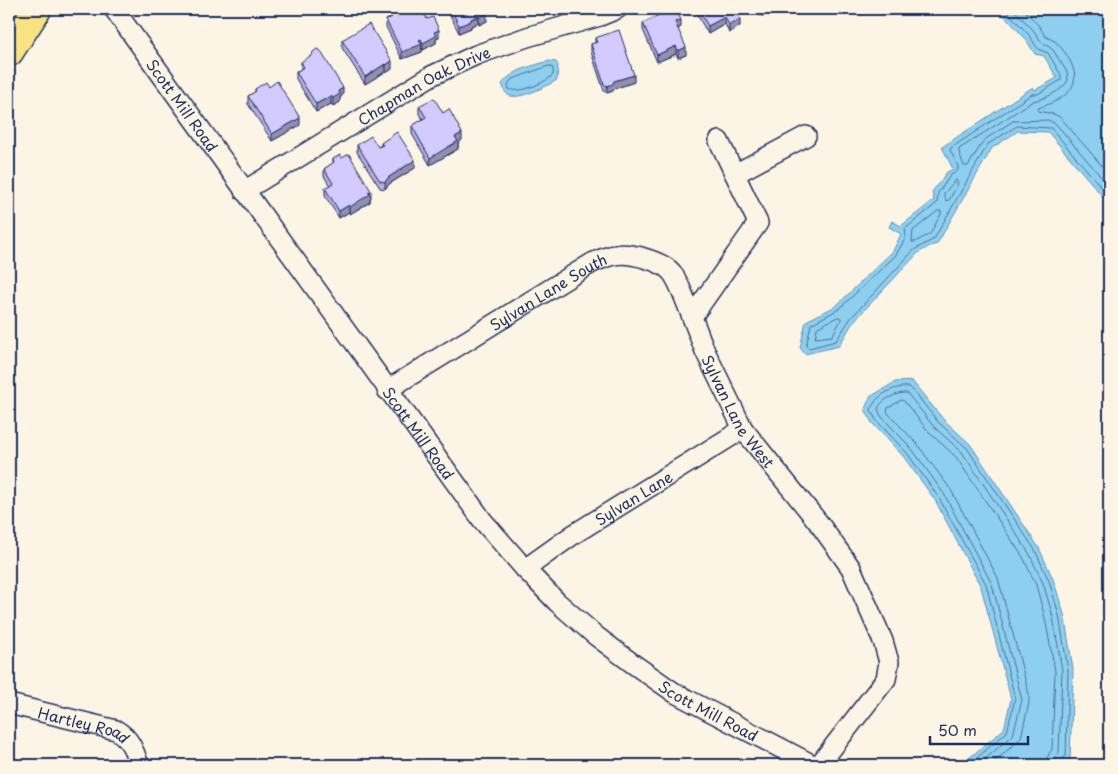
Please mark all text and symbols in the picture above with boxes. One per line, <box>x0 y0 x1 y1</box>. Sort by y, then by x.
street label: Chapman Oak Drive <box>353 39 493 130</box>
street label: Scott Mill Road <box>142 53 224 156</box>
street label: Sylvan Lane South <box>485 247 610 335</box>
street label: Sylvan Lane West <box>697 351 781 472</box>
street label: Scott Mill Road <box>378 381 461 484</box>
street label: Sylvan Lane <box>590 464 677 530</box>
street label: Scott Mill Road <box>655 674 763 746</box>
street label: Hartley Road <box>36 700 136 748</box>
scale bar <box>930 714 1028 746</box>
text: 50 m <box>938 718 977 741</box>

